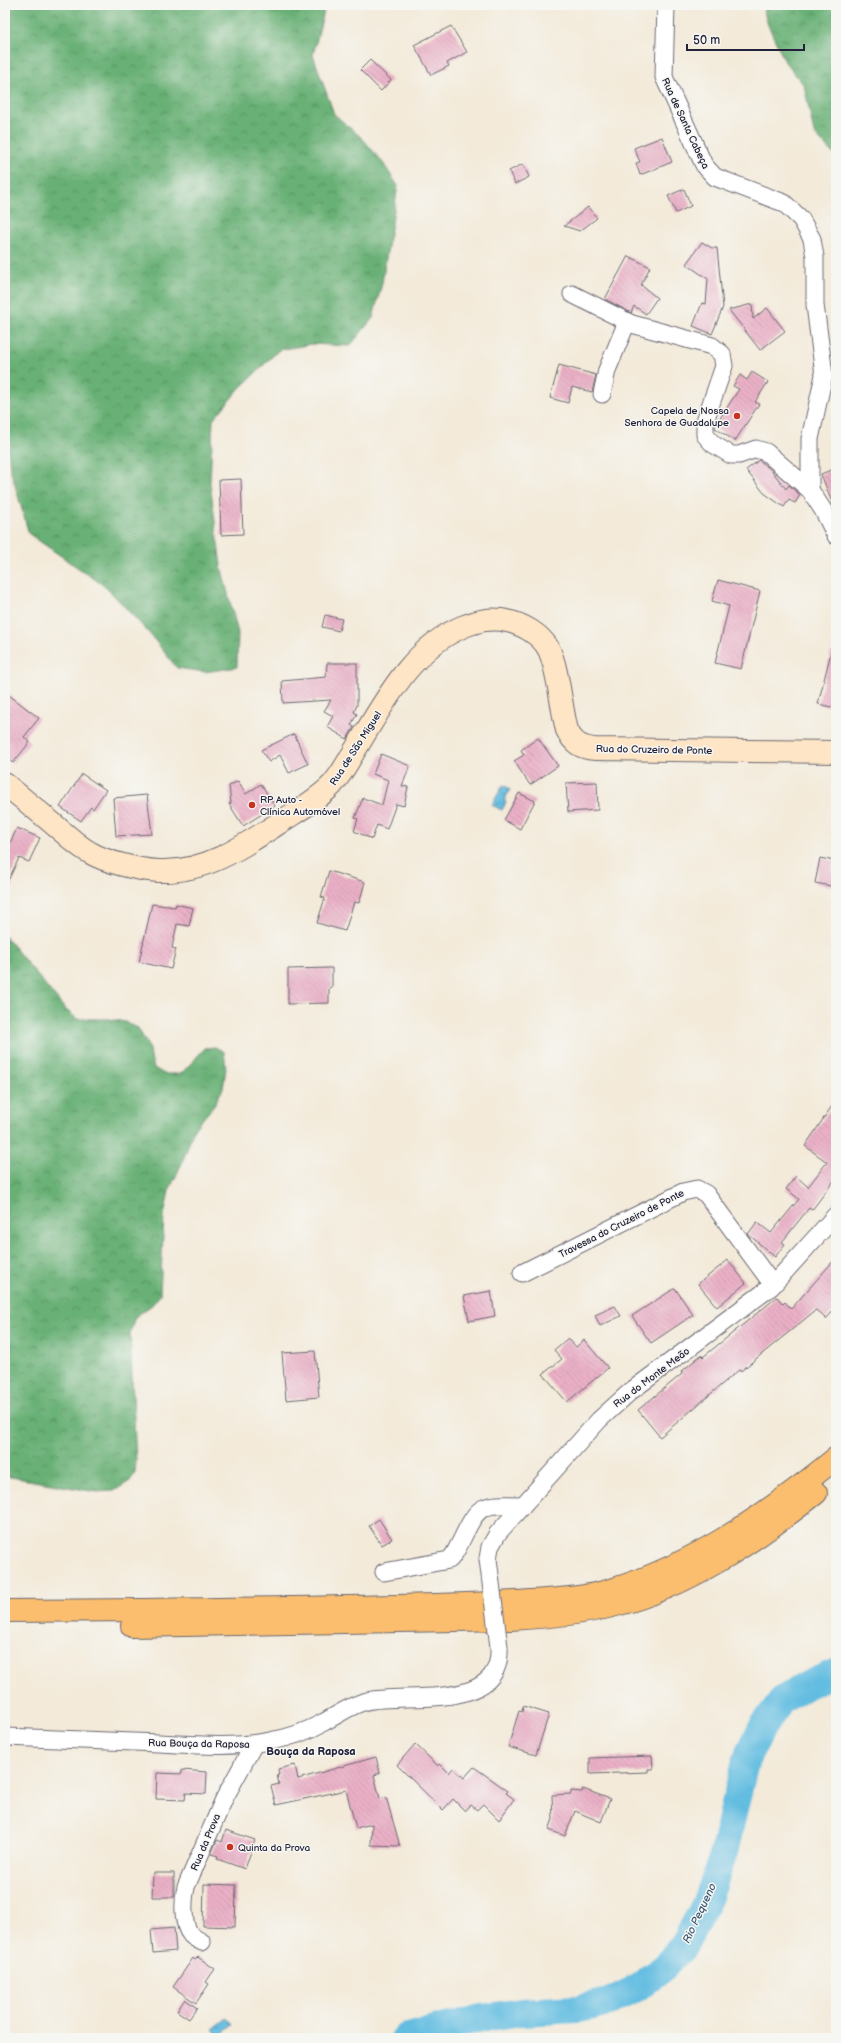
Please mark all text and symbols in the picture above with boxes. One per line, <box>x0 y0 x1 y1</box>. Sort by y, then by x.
scale bar <box>687 26 804 52</box>
text: 50 m <box>693 33 720 48</box>
street label: Rua de Santa Cabeça <box>659 76 712 171</box>
place label: Capela de Nossa Senhora de Guadalupe <box>624 405 729 429</box>
marker: Capela de Nossa Senhora de Guadalupe <box>732 411 742 421</box>
street label: Rua de São Miguel <box>327 709 384 788</box>
street label: Rua do Cruzeiro de Ponte <box>596 743 712 757</box>
place label: RP Auto - Clínica Automóvel <box>260 794 340 818</box>
marker: RP Auto - Clínica Automóvel <box>247 800 257 810</box>
street label: Travessa do Cruzeiro de Ponte <box>557 1187 686 1261</box>
street label: Rua do Monte Meão <box>611 1345 692 1410</box>
street label: Rua Bouça da Raposa <box>148 1737 250 1751</box>
district label: Bouça da Raposa <box>266 1745 356 1758</box>
street label: Rua da Prova <box>189 1812 223 1873</box>
marker: Quinta da Prova <box>225 1842 235 1852</box>
place label: Quinta da Prova <box>238 1842 311 1854</box>
water label: Rio Pequeno <box>680 1881 719 1945</box>

